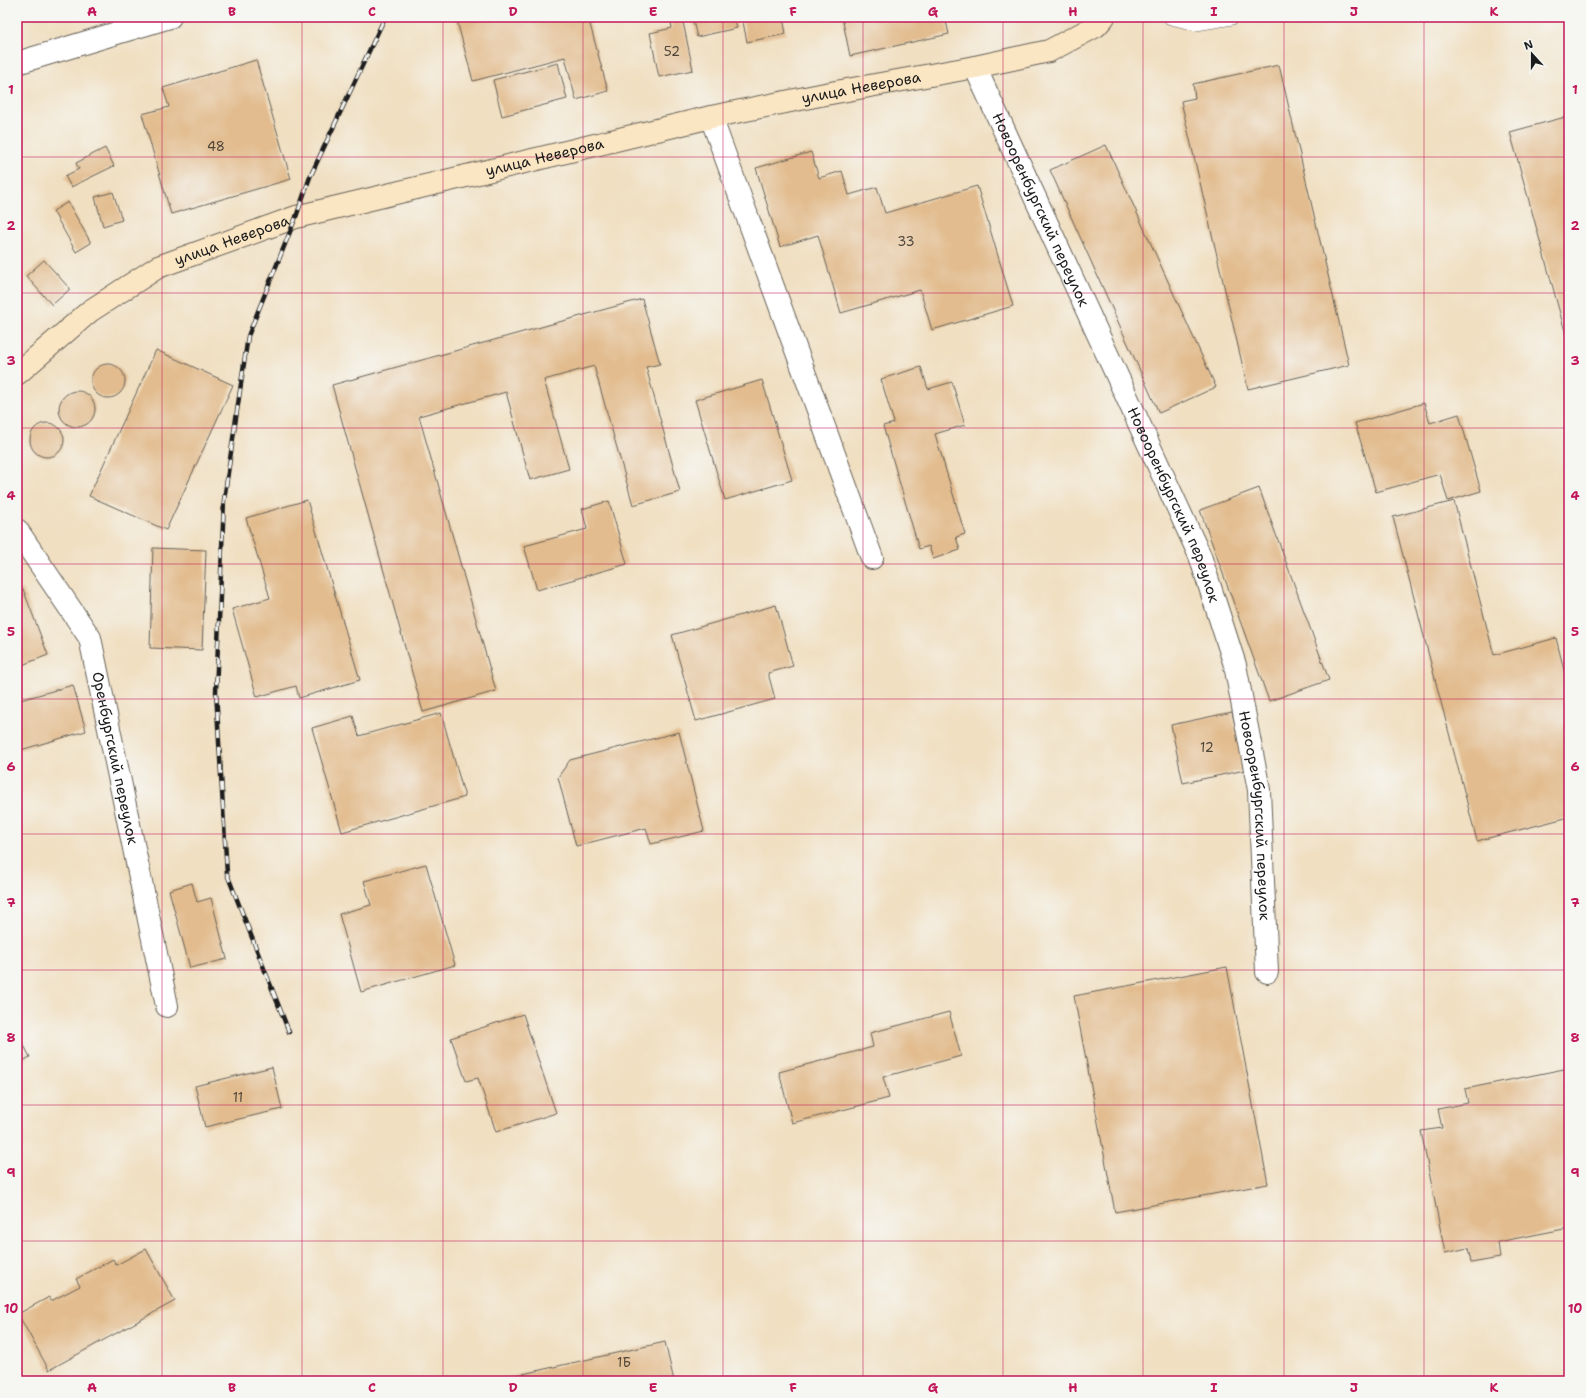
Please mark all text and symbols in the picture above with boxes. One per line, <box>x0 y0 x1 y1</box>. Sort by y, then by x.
text: A <box>87 3 97 20</box>
text: B <box>228 3 236 20</box>
text: C <box>368 3 376 20</box>
text: D <box>508 3 518 20</box>
text: E <box>649 3 658 20</box>
text: F <box>789 3 797 20</box>
text: G <box>928 3 939 20</box>
text: H <box>1068 3 1078 20</box>
text: I <box>1210 3 1218 20</box>
text: J <box>1350 3 1358 20</box>
text: K <box>1490 3 1499 20</box>
north arrow <box>1512 34 1552 74</box>
text: N <box>1522 36 1536 54</box>
house number: 52 <box>664 43 680 60</box>
street label: улица Неверова <box>800 67 923 109</box>
text: 1 <box>8 81 14 98</box>
text: 1 <box>1572 81 1578 98</box>
street label: Новооренбургский переулок <box>987 109 1094 310</box>
street label: улица Неверова <box>484 133 606 181</box>
house number: 48 <box>207 138 225 155</box>
street label: улица Неверова <box>172 210 293 270</box>
text: 2 <box>6 217 16 234</box>
text: 2 <box>1570 217 1580 234</box>
house number: 33 <box>897 233 915 250</box>
text: 3 <box>6 352 16 369</box>
text: 3 <box>1570 352 1580 369</box>
street label: Новооренбургский переулок <box>1123 404 1224 605</box>
text: 4 <box>6 487 16 504</box>
text: 4 <box>1570 487 1580 504</box>
text: 5 <box>7 623 15 640</box>
text: 5 <box>1571 623 1579 640</box>
street label: Оренбургский переулок <box>87 670 143 846</box>
street label: Новооренбургский переулок <box>1234 709 1275 921</box>
house number: 12 <box>1200 739 1214 756</box>
text: 6 <box>6 758 16 775</box>
text: 6 <box>1570 758 1580 775</box>
text: 7 <box>6 894 16 911</box>
text: 7 <box>1570 894 1580 911</box>
text: 8 <box>6 1029 16 1046</box>
text: 8 <box>1570 1029 1580 1046</box>
house number: 11 <box>233 1089 243 1106</box>
text: 9 <box>6 1164 16 1181</box>
text: 9 <box>1570 1164 1580 1181</box>
text: 10 <box>4 1300 18 1317</box>
text: 10 <box>1568 1300 1582 1317</box>
house number: 1Б <box>617 1354 631 1371</box>
text: A <box>87 1379 97 1396</box>
text: B <box>228 1379 236 1396</box>
text: C <box>368 1379 376 1396</box>
text: D <box>508 1379 518 1396</box>
text: E <box>649 1379 658 1396</box>
text: F <box>789 1379 797 1396</box>
text: G <box>928 1379 939 1396</box>
text: H <box>1068 1379 1078 1396</box>
text: I <box>1210 1379 1218 1396</box>
text: J <box>1350 1379 1358 1396</box>
text: K <box>1490 1379 1499 1396</box>

